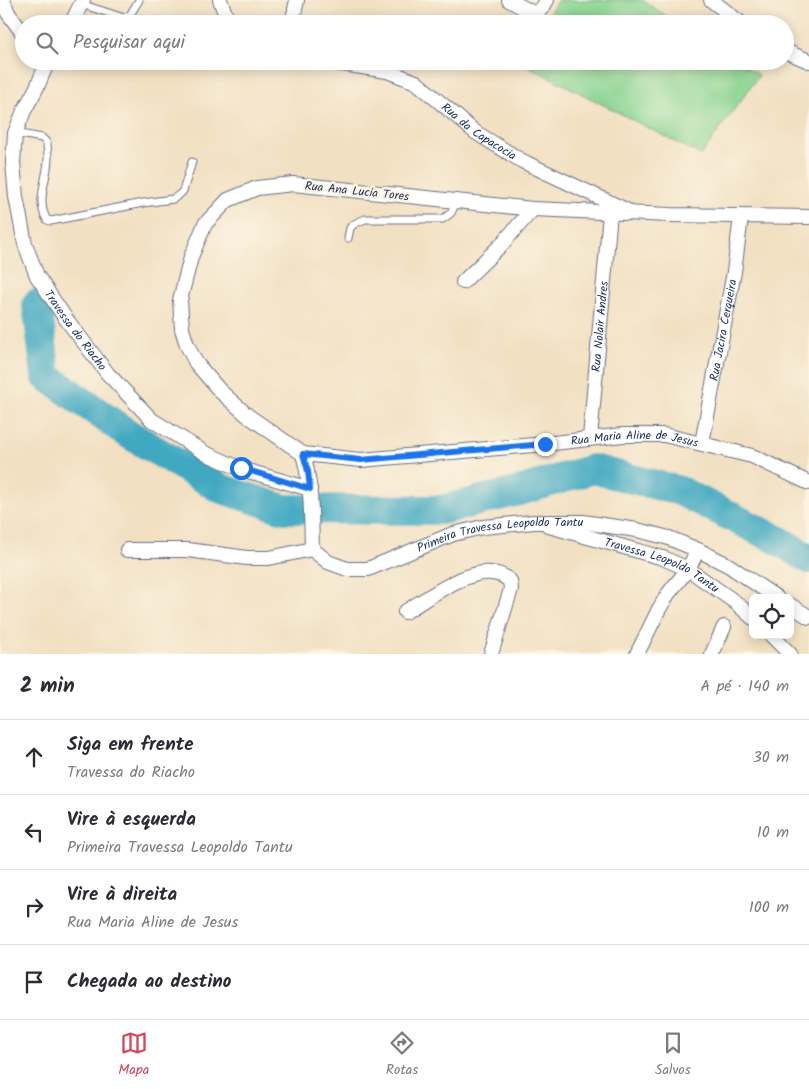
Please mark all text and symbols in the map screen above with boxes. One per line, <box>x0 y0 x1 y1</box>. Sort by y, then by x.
search box <box>15 15 794 70</box>
text: Pesquisar aqui <box>73 28 185 58</box>
icon: search <box>33 29 61 57</box>
street label: Rua da Capacocia <box>437 98 520 165</box>
street label: Rua Ana Lucia Tores <box>304 177 410 206</box>
street label: Rua Jacira Cerqueira <box>705 277 743 382</box>
street label: Rua Nolair Andres <box>587 280 614 373</box>
street label: Travessa do Riacho <box>39 286 111 375</box>
street label: Rua Maria Aline de Jesus <box>570 426 700 453</box>
route end <box>534 433 557 456</box>
route start <box>230 457 253 480</box>
street label: Primeira Travessa Leopoldo Tantu <box>414 513 583 558</box>
street label: Travessa Leopoldo Tantu <box>602 533 723 598</box>
map controls <box>749 594 794 639</box>
button: locate <box>749 594 794 639</box>
text: 2 min <box>20 670 75 703</box>
text: A pé · 140 m <box>701 674 789 699</box>
text: Siga em frente <box>67 730 194 760</box>
icon: ahead <box>20 743 48 771</box>
text: 30 m <box>753 745 789 770</box>
text: Travessa do Riacho <box>67 760 195 785</box>
text: Vire à esquerda <box>67 805 196 835</box>
icon: left <box>20 818 48 846</box>
text: 10 m <box>757 820 789 845</box>
text: Primeira Travessa Leopoldo Tantu <box>67 835 293 860</box>
text: Vire à direita <box>67 880 177 910</box>
icon: right <box>20 893 48 921</box>
text: 100 m <box>749 895 789 920</box>
text: Rua Maria Aline de Jesus <box>67 910 238 935</box>
text: Chegada ao destino <box>67 967 232 997</box>
icon: arrive <box>20 968 48 996</box>
tab: Mapa <box>118 1029 149 1081</box>
tab: Rotas <box>386 1029 418 1081</box>
tab: Salvos <box>655 1029 691 1081</box>

